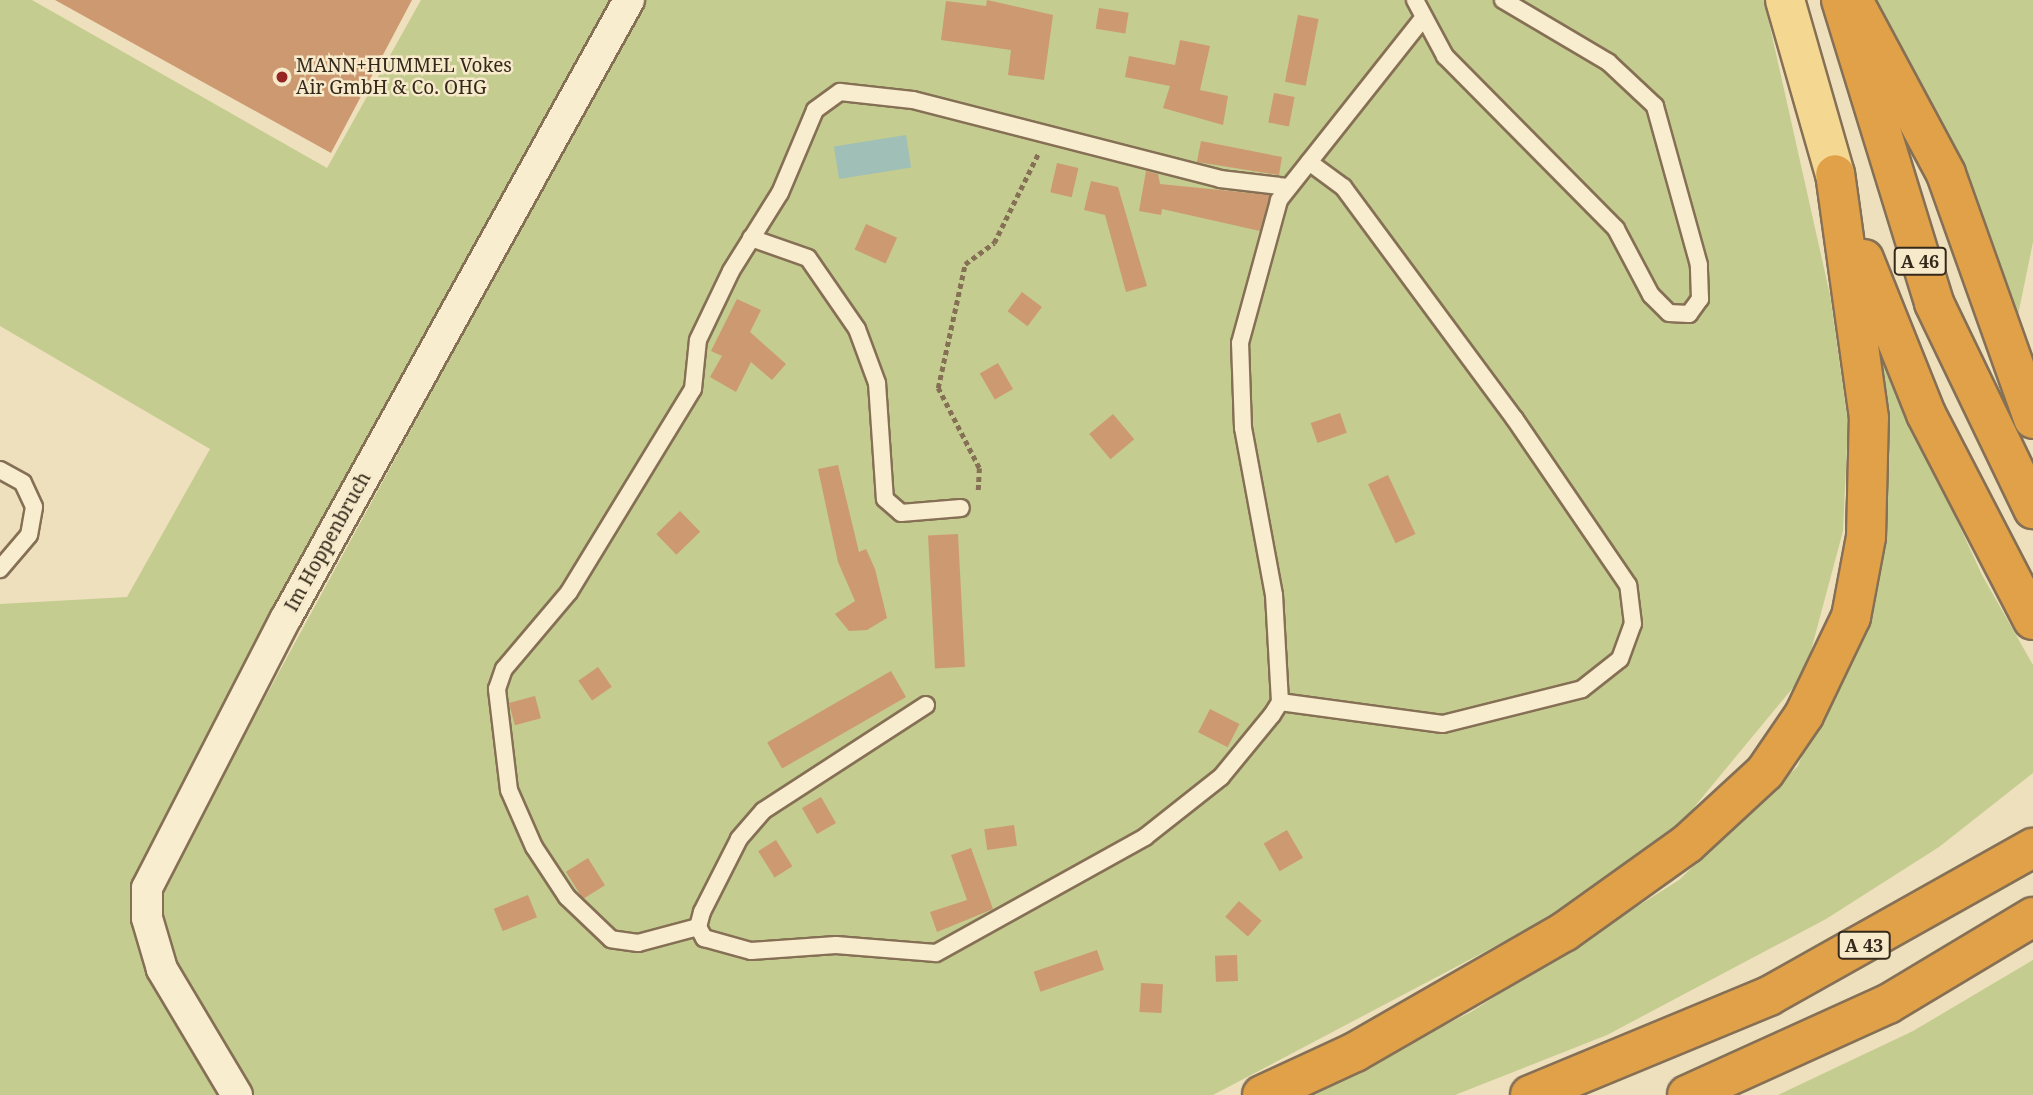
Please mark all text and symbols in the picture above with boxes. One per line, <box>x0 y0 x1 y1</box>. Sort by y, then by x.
place label: MANN+HUMMEL Vokes Air GmbH & Co. OHG <box>296 55 512 99</box>
marker: MANN+HUMMEL Vokes Air GmbH & Co. OHG <box>274 69 290 85</box>
road number: A 46 <box>1892 246 1948 276</box>
street label: Im Hoppenbruch <box>280 468 376 616</box>
road number: A 43 <box>1836 930 1892 960</box>

